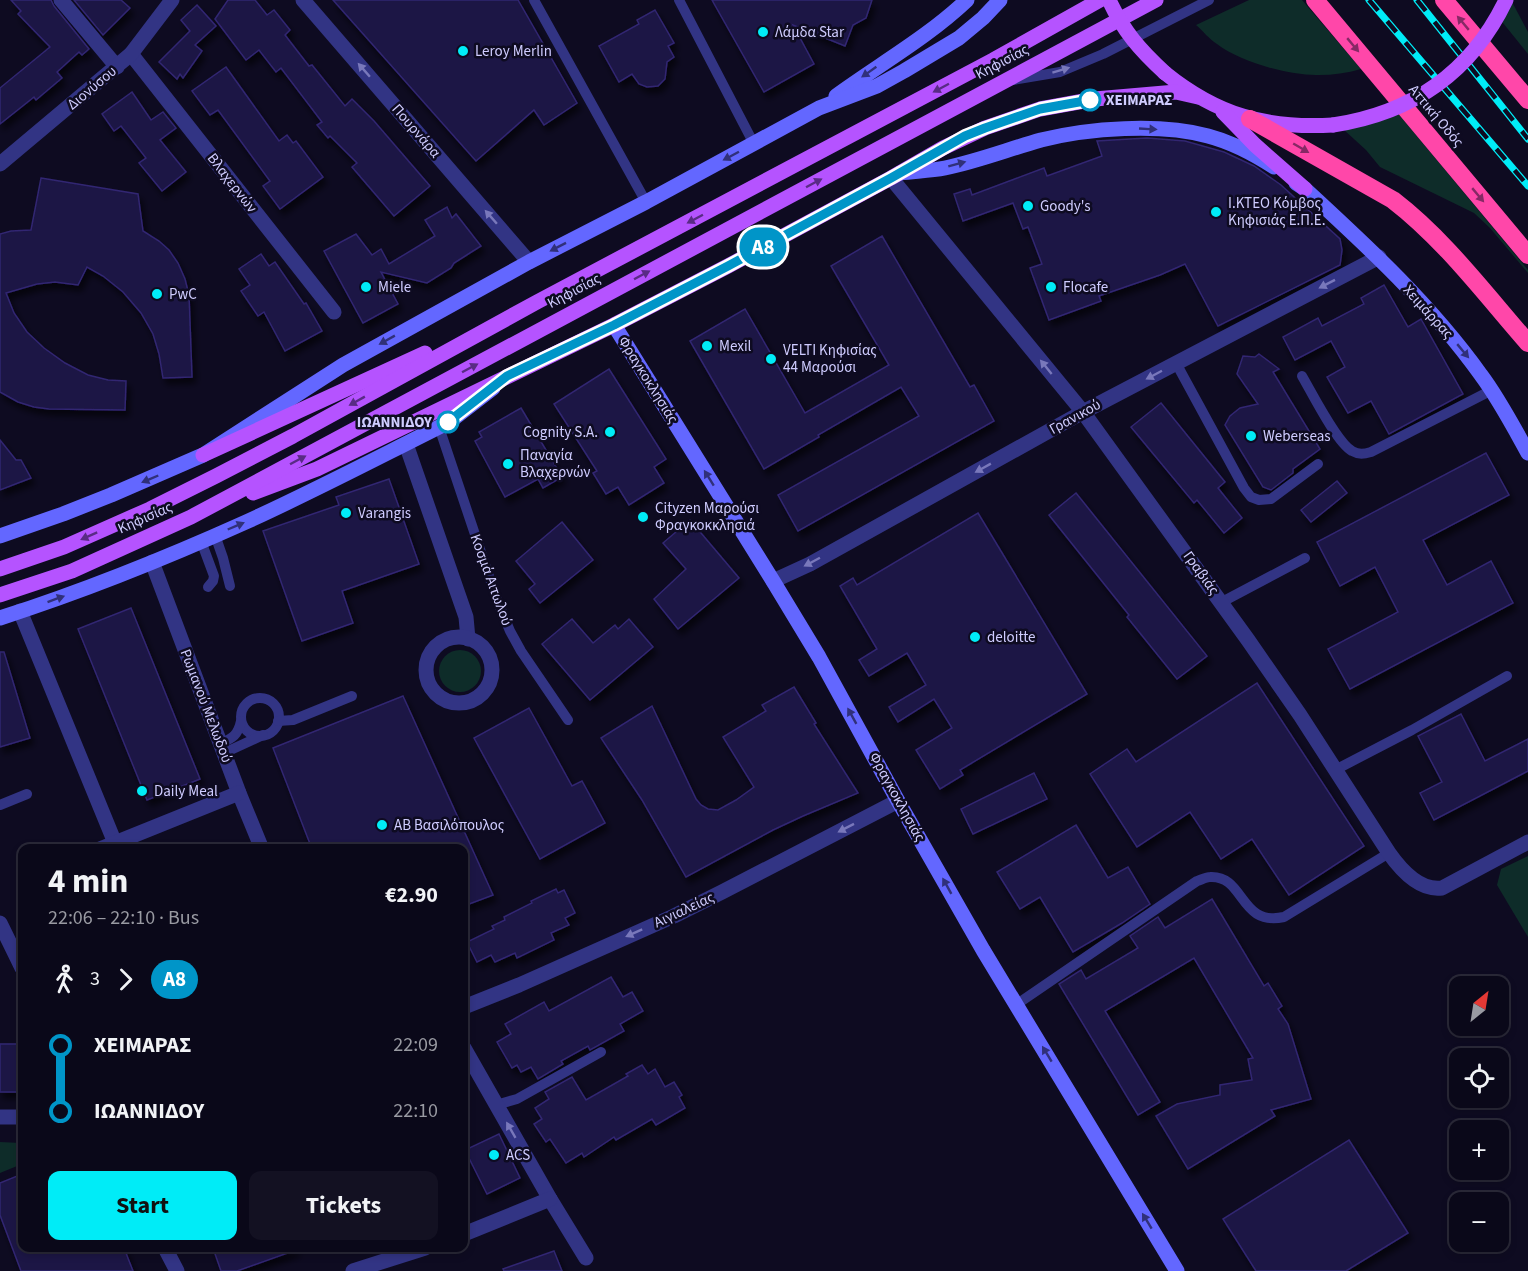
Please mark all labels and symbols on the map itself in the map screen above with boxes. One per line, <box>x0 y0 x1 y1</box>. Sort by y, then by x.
one-way arrow <box>1458 16 1470 31</box>
place label: Λάμδα Star <box>775 22 845 43</box>
marker: Λάμδα Star <box>756 25 770 39</box>
one-way arrow <box>1346 37 1359 52</box>
street label: Κηφισίας <box>972 39 1033 85</box>
place label: Leroy Merlin <box>475 41 552 62</box>
marker: Leroy Merlin <box>456 44 470 58</box>
street label: Διονύσου <box>63 61 121 115</box>
one-way arrow <box>358 63 371 78</box>
one-way arrow <box>1052 65 1070 74</box>
one-way arrow <box>862 66 878 78</box>
street label: Αττική Οδός <box>1404 80 1469 152</box>
one-way arrow <box>933 83 950 93</box>
marker: ΧΕΙΜΑΡΑΣ <box>1079 89 1101 111</box>
place label: ΧΕΙΜΑΡΑΣ <box>1106 90 1172 111</box>
street label: Πουρνάρα <box>387 99 446 163</box>
one-way arrow <box>1139 125 1158 134</box>
one-way arrow <box>1293 143 1310 153</box>
street label: Βλαχερνών <box>202 149 262 217</box>
one-way arrow <box>722 151 739 161</box>
one-way arrow <box>949 159 967 168</box>
one-way arrow <box>806 178 823 188</box>
one-way arrow <box>1471 187 1484 202</box>
place label: Ι.ΚΤΕΟ Κόμβος Κηφισιάς Ε.Π.Ε. <box>1228 193 1325 231</box>
place label: Goody's <box>1040 196 1091 217</box>
marker: Goody's <box>1021 199 1035 213</box>
marker: Ι.ΚΤΕΟ Κόμβος Κηφισιάς Ε.Π.Ε. <box>1209 205 1223 219</box>
one-way arrow <box>485 210 498 225</box>
one-way arrow <box>686 214 703 224</box>
line badge: A8 <box>736 228 790 266</box>
one-way arrow <box>550 242 567 252</box>
street label: Κηφισίας <box>544 268 605 314</box>
one-way arrow <box>634 270 651 280</box>
place label: Miele <box>378 277 411 298</box>
place label: Flocafe <box>1063 277 1108 298</box>
one-way arrow <box>1318 279 1335 289</box>
marker: Miele <box>359 280 373 294</box>
marker: Flocafe <box>1044 280 1058 294</box>
street label: Χειμάρρας <box>1398 280 1458 344</box>
place label: PwC <box>169 284 197 305</box>
marker: PwC <box>150 287 164 301</box>
street label: Φραγκοκλησιάς <box>613 332 683 428</box>
one-way arrow <box>378 335 395 345</box>
place label: Mexil <box>719 336 752 357</box>
marker: Mexil <box>700 339 714 353</box>
place label: VELTI Κηφισίας 44 Μαρούσι <box>783 340 877 378</box>
one-way arrow <box>1456 343 1469 358</box>
marker: VELTI Κηφισίας 44 Μαρούσι <box>764 352 778 366</box>
one-way arrow <box>1040 360 1053 375</box>
one-way arrow <box>462 363 479 373</box>
one-way arrow <box>1145 370 1162 380</box>
street label: Γρανικού <box>1045 394 1105 440</box>
one-way arrow <box>348 396 365 406</box>
marker: ΙΩΑΝΝΙΔΟΥ <box>437 411 459 433</box>
place label: ΙΩΑΝΝΙΔΟΥ <box>357 412 432 433</box>
place label: Cognity S.A. <box>523 422 598 443</box>
marker: Cognity S.A. <box>603 425 617 439</box>
place label: Weberseas <box>1263 426 1330 447</box>
marker: Weberseas <box>1244 429 1258 443</box>
place label: Παναγία Βλαχερνών <box>520 445 590 483</box>
one-way arrow <box>290 455 307 465</box>
marker: Παναγία Βλαχερνών <box>501 457 515 471</box>
one-way arrow <box>974 463 991 473</box>
one-way arrow <box>704 470 715 486</box>
one-way arrow <box>141 475 159 484</box>
street label: Κηφισίας <box>114 496 176 539</box>
place label: Cityzen Μαρούσι Φραγκοκκλησιά <box>655 498 759 536</box>
place label: Varangis <box>358 503 411 524</box>
marker: Varangis <box>339 506 353 520</box>
marker: Cityzen Μαρούσι Φραγκοκκλησιά <box>636 510 650 524</box>
one-way arrow <box>228 521 246 531</box>
street label: Κοσμά Αιτωλού <box>465 531 517 629</box>
one-way arrow <box>80 532 98 541</box>
street label: Γραβιάς <box>1178 547 1224 600</box>
one-way arrow <box>803 557 820 567</box>
one-way arrow <box>47 594 65 604</box>
place label: deloitte <box>987 627 1036 648</box>
marker: deloitte <box>968 630 982 644</box>
street label: Ρωμανού Μελωδού <box>175 646 237 766</box>
one-way arrow <box>847 707 857 724</box>
street label: Φραγκοκλησιάς <box>864 749 930 846</box>
place label: Daily Meal <box>154 781 218 802</box>
marker: Daily Meal <box>135 784 149 798</box>
place label: ΑΒ Βασιλόπουλος <box>394 815 505 836</box>
marker: ΑΒ Βασιλόπουλος <box>375 818 389 832</box>
one-way arrow <box>837 823 854 833</box>
one-way arrow <box>942 877 952 894</box>
street label: Αιγιαλείας <box>650 887 718 933</box>
one-way arrow <box>624 928 642 938</box>
north arrow <box>1449 976 1509 1036</box>
one-way arrow <box>1041 1046 1052 1062</box>
one-way arrow <box>506 1121 516 1138</box>
place label: ACS <box>506 1145 530 1166</box>
marker: ACS <box>487 1148 501 1162</box>
one-way arrow <box>1142 1212 1152 1229</box>

